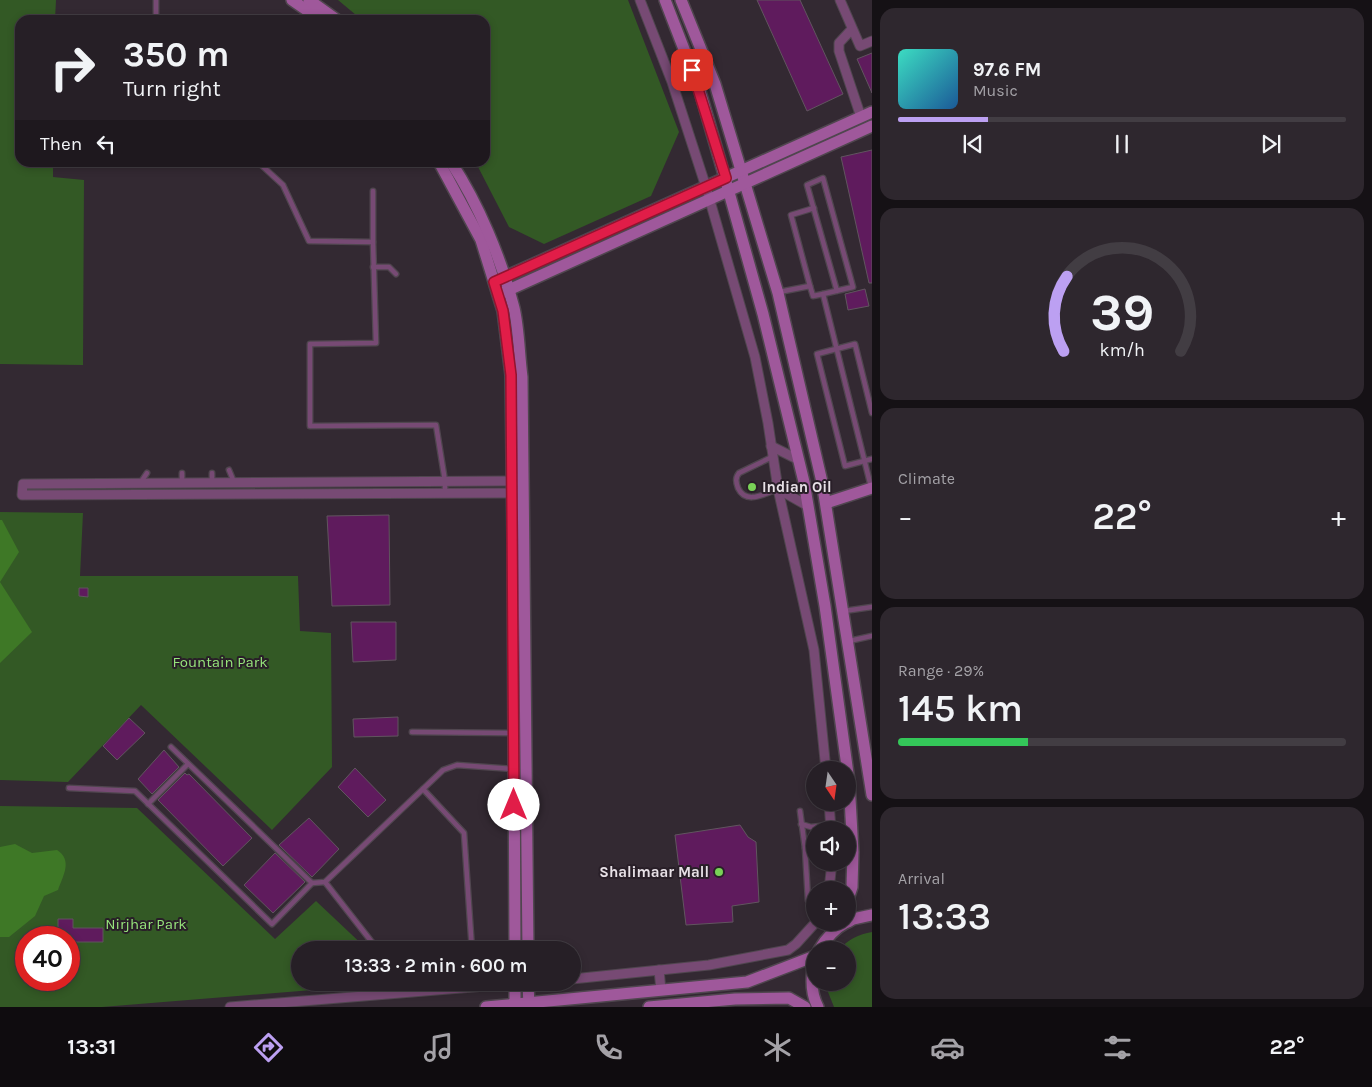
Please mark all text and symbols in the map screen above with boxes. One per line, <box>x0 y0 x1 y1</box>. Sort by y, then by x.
text: 350 m <box>123 34 229 75</box>
icon: right <box>40 35 105 100</box>
pin <box>671 49 713 91</box>
icon: arrive <box>678 56 706 84</box>
text: 97.6 FM <box>973 59 1041 81</box>
text: Turn right <box>123 76 221 102</box>
text: Music <box>973 81 1018 100</box>
icon: left <box>92 130 120 158</box>
icon: previous <box>959 130 987 158</box>
icon: pause <box>1108 130 1136 158</box>
icon: next <box>1257 130 1285 158</box>
text: Then <box>40 133 82 155</box>
text: 39 <box>1090 282 1154 343</box>
text: km/h <box>1099 340 1145 361</box>
text: Climate <box>898 469 955 488</box>
place label: Indian Oil <box>762 478 832 496</box>
marker: Indian Oil <box>746 481 758 493</box>
text: 22° <box>1092 494 1152 539</box>
text: − <box>898 500 913 533</box>
text: + <box>1331 500 1346 533</box>
park label: Fountain Park <box>172 653 268 671</box>
text: Range · 29% <box>898 661 984 680</box>
text: 145 km <box>898 686 1023 731</box>
north arrow <box>806 761 856 811</box>
map controls <box>806 761 856 991</box>
position arrow <box>487 778 539 830</box>
button: sound <box>806 821 856 871</box>
place label: Shalimaar Mall <box>599 863 709 881</box>
marker: Shalimaar Mall <box>713 866 725 878</box>
text: Arrival <box>898 869 945 888</box>
button: + <box>806 881 856 931</box>
text: 13:33 <box>898 894 991 939</box>
park label: Nirjhar Park <box>105 915 187 933</box>
speed limit sign: 40 <box>15 926 80 991</box>
button: − <box>806 941 856 991</box>
text: 13:33 · 2 min · 600 m <box>345 955 527 977</box>
icon: directions <box>251 1030 286 1065</box>
icon: music <box>421 1030 456 1065</box>
icon: phone <box>591 1030 626 1065</box>
icon: climate <box>760 1030 795 1065</box>
icon: car <box>930 1030 965 1065</box>
icon: filters <box>1100 1030 1135 1065</box>
text: 13:31 <box>67 1034 116 1060</box>
text: 22° <box>1269 1034 1305 1060</box>

